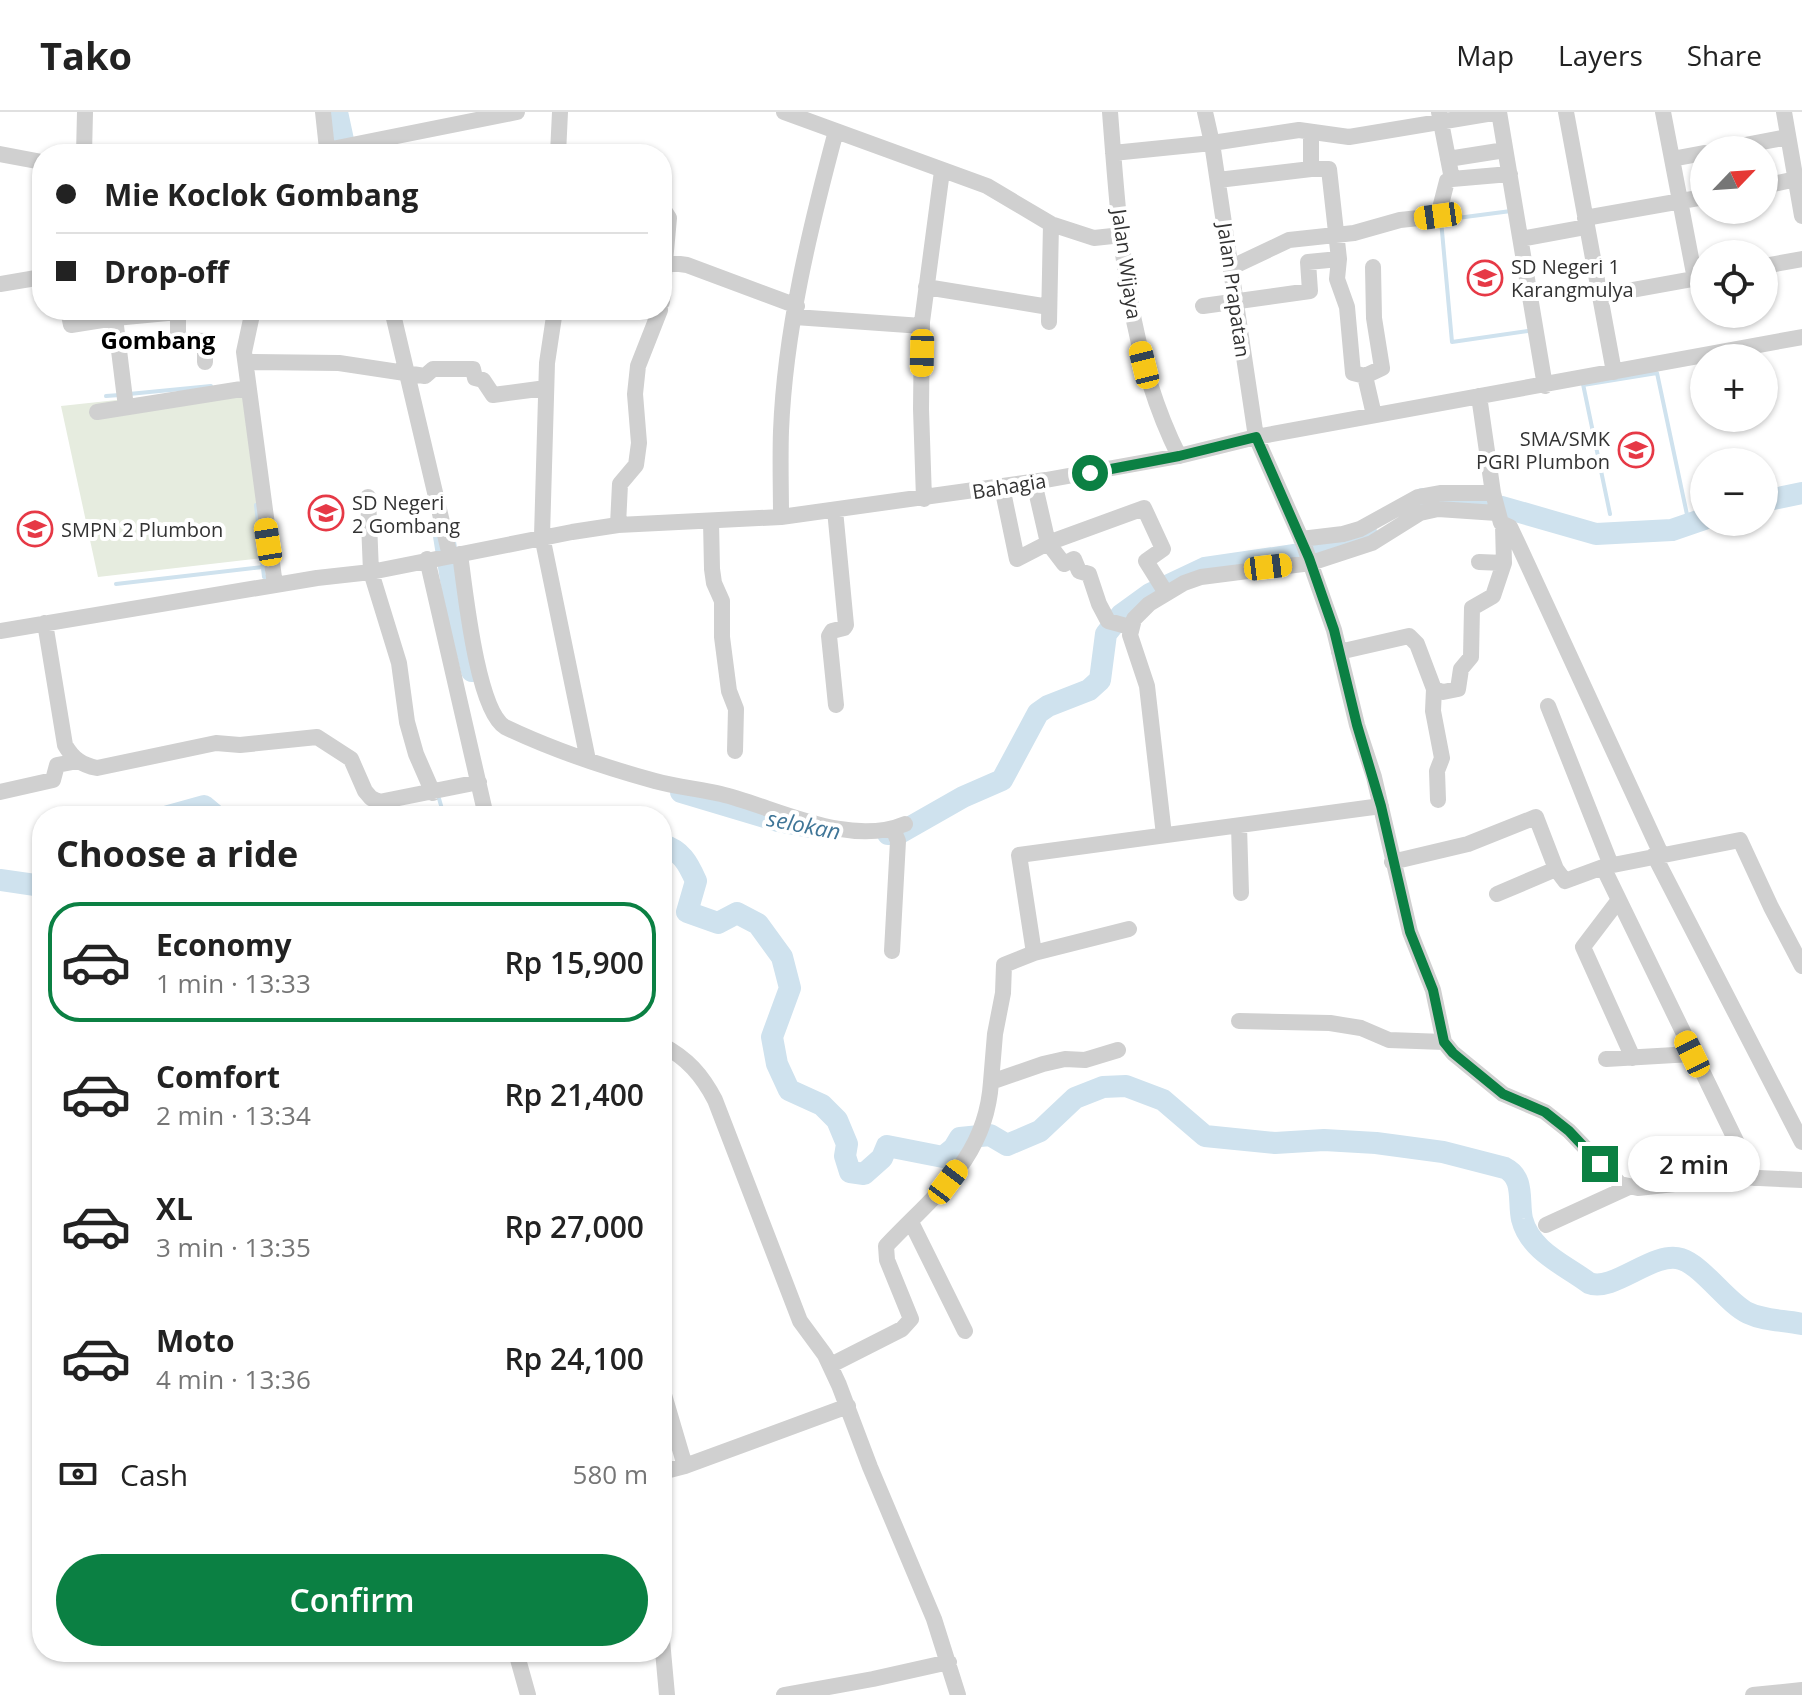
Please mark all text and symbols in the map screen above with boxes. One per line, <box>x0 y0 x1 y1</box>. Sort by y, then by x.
text: Tako <box>40 29 132 81</box>
text: Map <box>1456 36 1514 74</box>
text: Layers <box>1558 36 1643 74</box>
text: Share <box>1687 36 1762 74</box>
north arrow <box>1690 136 1778 224</box>
map controls <box>1690 136 1778 536</box>
text: Mie Koclok Gombang <box>104 174 419 215</box>
car <box>1413 201 1463 231</box>
street label: Jalan Wijaya <box>1106 205 1148 321</box>
street label: Jalan Prapatan <box>1211 219 1257 359</box>
button: locate <box>1690 240 1778 328</box>
text: Drop-off <box>104 251 229 292</box>
place label: SD Negeri 1 Karangmulya <box>1511 253 1634 303</box>
school or university icon: SD Negeri 1 Karangmulya <box>1466 259 1504 297</box>
district label: Gombang <box>101 323 216 356</box>
car <box>910 329 934 377</box>
car <box>1127 339 1161 391</box>
button: + <box>1690 344 1778 432</box>
place label: SMA/SMK PGRI Plumbon <box>1476 425 1611 475</box>
school or university icon: SMA/SMK PGRI Plumbon <box>1617 431 1655 469</box>
button: − <box>1690 448 1778 536</box>
route start <box>1072 455 1108 491</box>
street label: Bahagia <box>970 467 1048 505</box>
place label: SD Negeri 2 Gombang <box>352 489 460 539</box>
school or university icon: SD Negeri 2 Gombang <box>307 494 345 532</box>
school or university icon: SMPN 2 Plumbon <box>16 510 54 548</box>
place label: SMPN 2 Plumbon <box>61 516 223 543</box>
car <box>252 516 284 568</box>
car <box>1243 552 1293 582</box>
water label: selokan <box>765 802 843 846</box>
text: Choose a ride <box>56 829 298 878</box>
text: Economy <box>156 924 292 965</box>
icon: car <box>60 926 132 998</box>
text: Rp 15,900 <box>504 942 644 983</box>
text: 1 min · 13:33 <box>156 965 311 1001</box>
car <box>1671 1027 1713 1081</box>
text: Comfort <box>156 1056 280 1097</box>
icon: car <box>60 1058 132 1130</box>
text: Rp 21,400 <box>504 1074 644 1115</box>
text: 2 min · 13:34 <box>156 1097 311 1133</box>
callout: 2 min <box>1628 1136 1760 1192</box>
route end <box>1582 1146 1618 1182</box>
text: 2 min <box>1659 1146 1729 1182</box>
car <box>924 1156 972 1208</box>
text: XL <box>156 1188 193 1229</box>
icon: car <box>60 1190 132 1262</box>
text: Rp 27,000 <box>504 1206 644 1247</box>
text: 3 min · 13:35 <box>156 1229 311 1265</box>
text: Moto <box>156 1320 234 1361</box>
icon: car <box>60 1322 132 1394</box>
text: Rp 24,100 <box>504 1338 644 1379</box>
text: 4 min · 13:36 <box>156 1361 311 1397</box>
icon: cash <box>56 1452 100 1496</box>
text: Cash <box>120 1454 188 1495</box>
text: 580 m <box>573 1456 648 1492</box>
button: Confirm <box>56 1554 648 1646</box>

